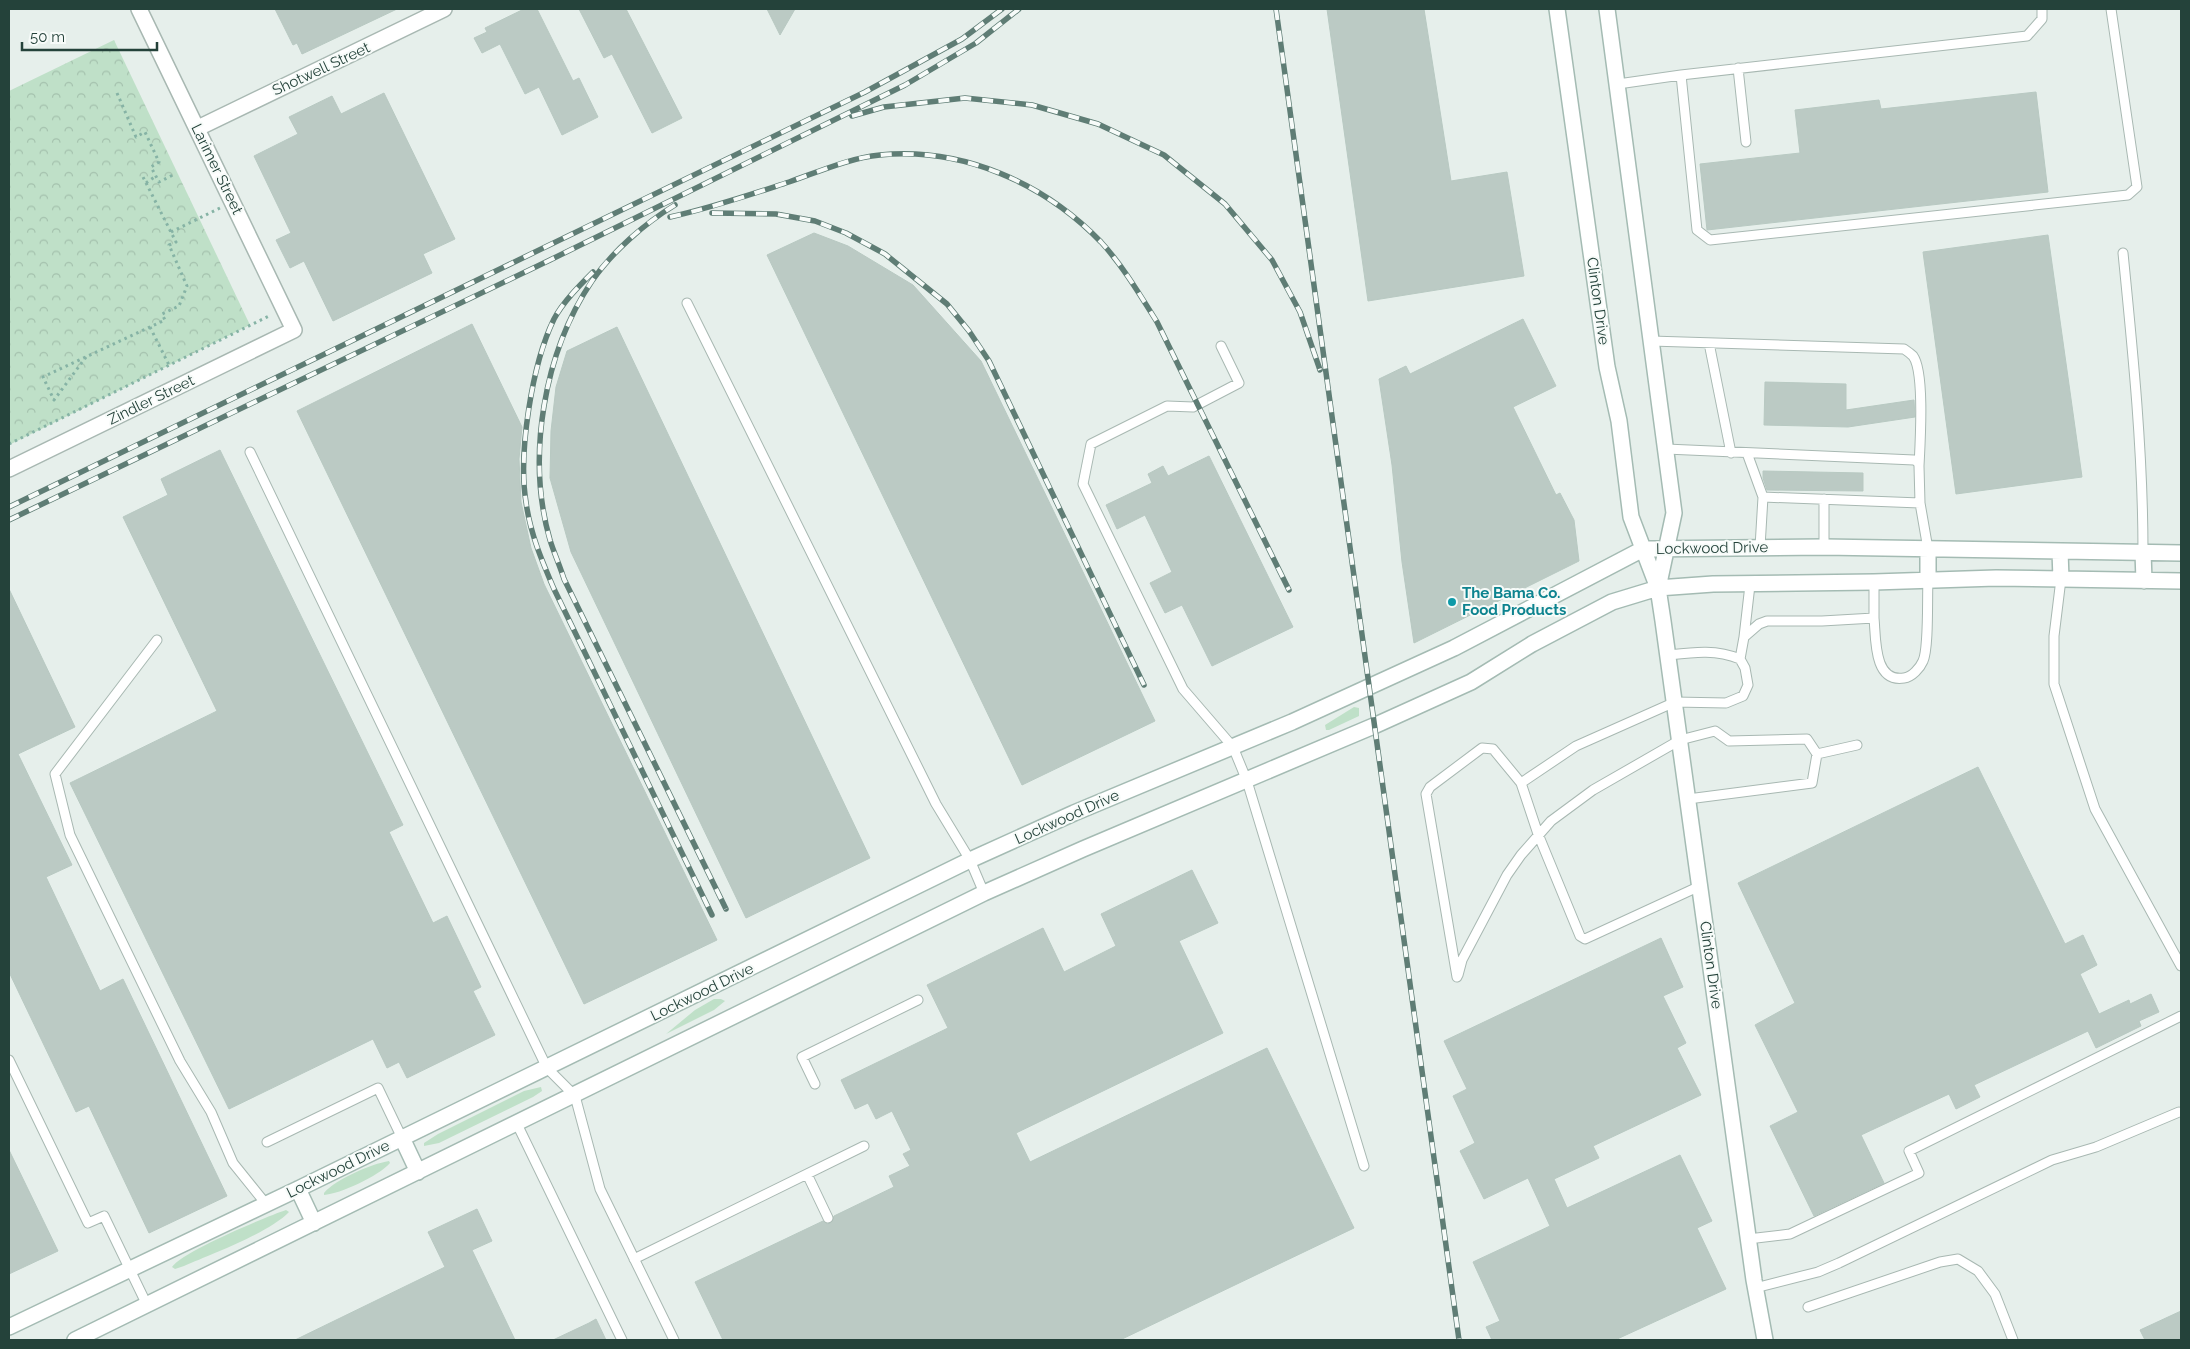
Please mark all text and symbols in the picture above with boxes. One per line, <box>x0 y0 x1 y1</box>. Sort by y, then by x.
scale bar <box>22 20 158 52</box>
text: 50 m <box>30 28 65 46</box>
street label: Shotwell Street <box>269 39 373 99</box>
street label: Larimer Street <box>187 121 247 217</box>
street label: Clinton Drive <box>1583 256 1613 346</box>
street label: Zindler Street <box>105 371 197 429</box>
street label: Lockwood Drive <box>1656 538 1769 558</box>
place label: The Bama Co. Food Products <box>1462 584 1566 619</box>
marker: The Bama Co. Food Products <box>1446 596 1458 608</box>
street label: Lockwood Drive <box>1012 786 1122 848</box>
street label: Clinton Drive <box>1696 920 1726 1010</box>
street label: Lockwood Drive <box>648 959 757 1025</box>
street label: Lockwood Drive <box>284 1136 393 1202</box>

